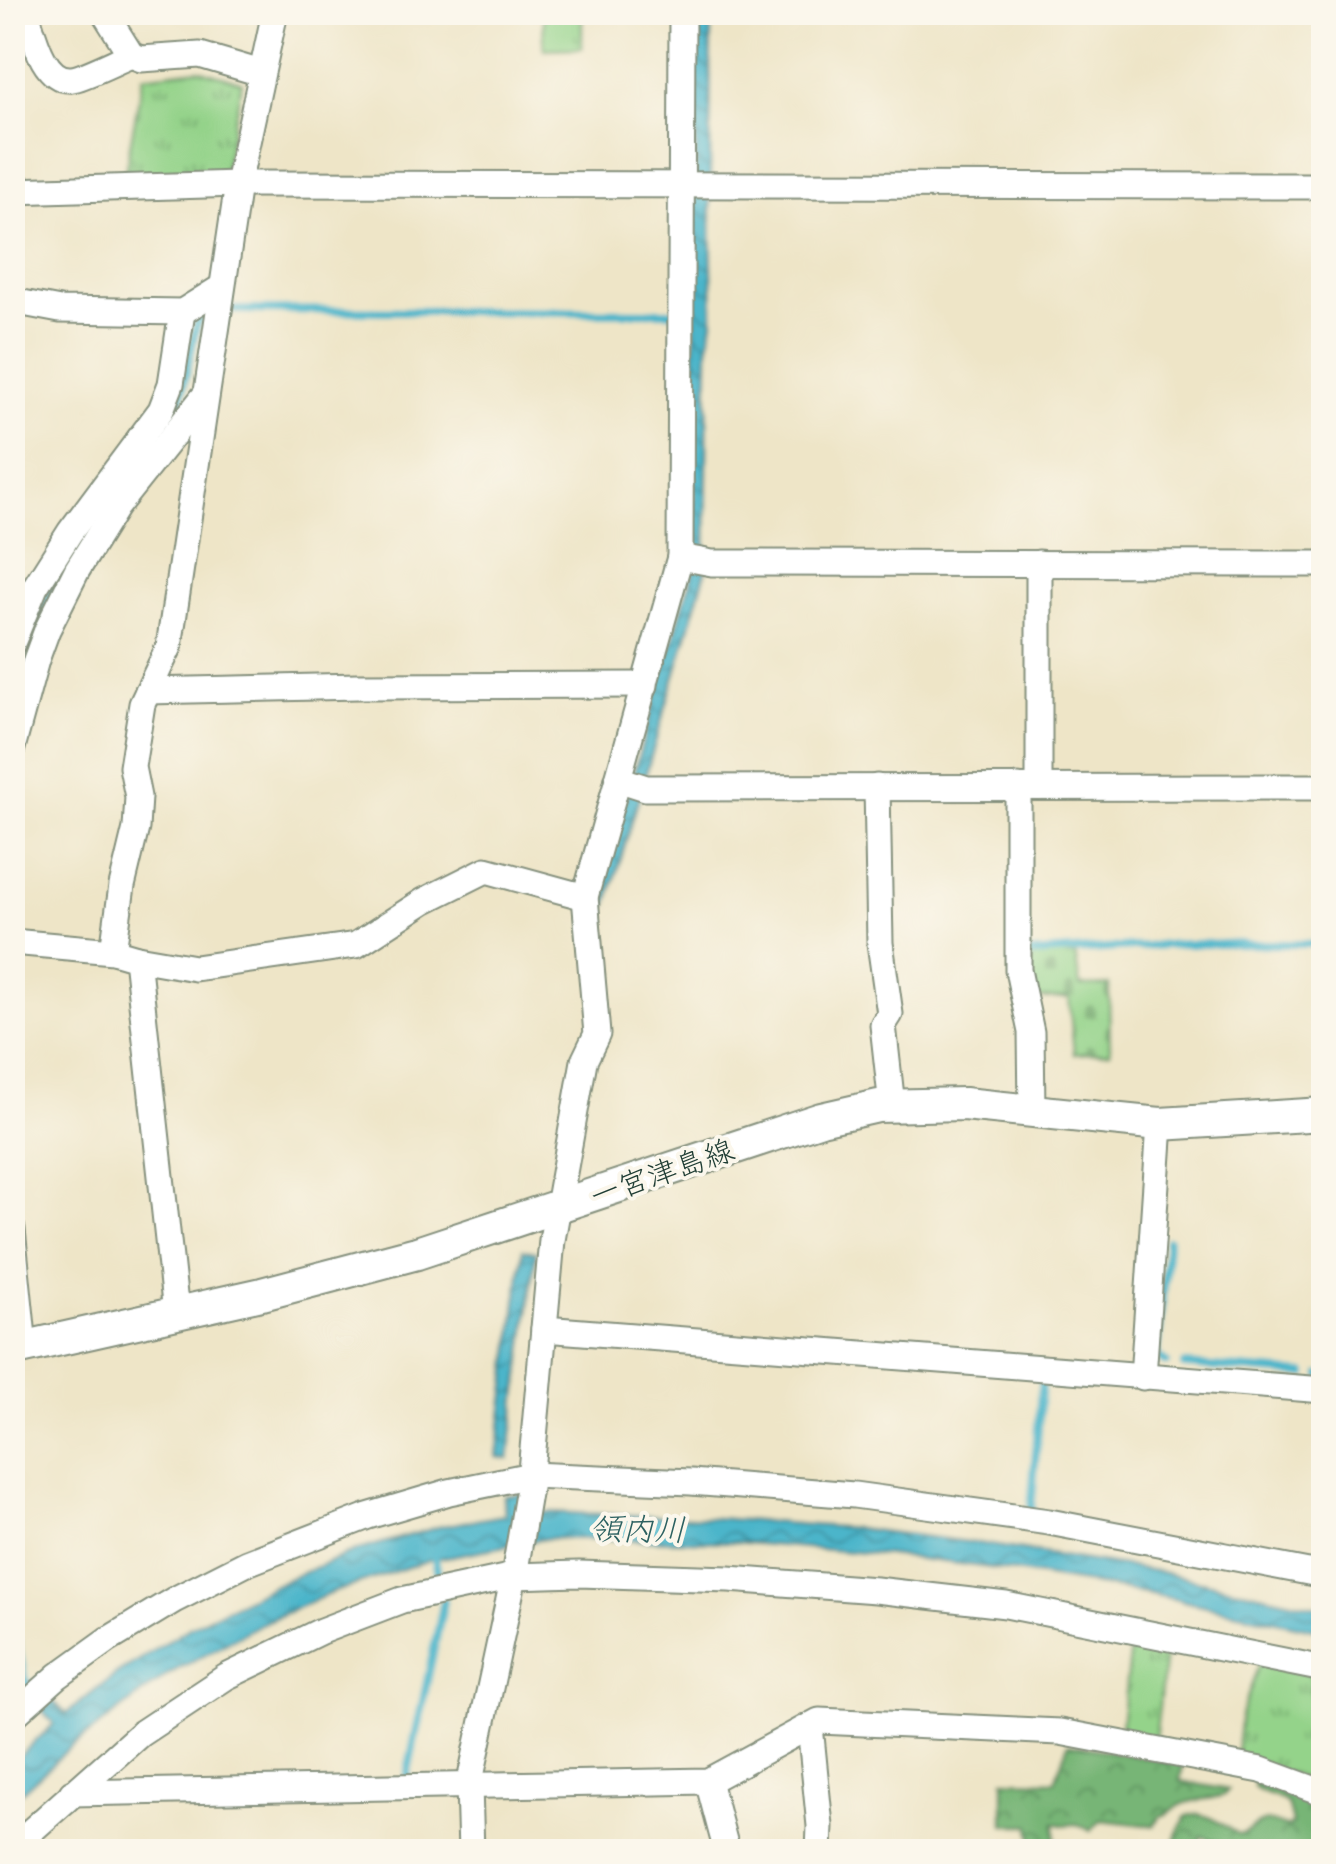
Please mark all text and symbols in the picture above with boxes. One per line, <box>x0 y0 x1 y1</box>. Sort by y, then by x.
street label: 一宮津島線 <box>586 1133 739 1215</box>
water label: 領内川 <box>590 1510 686 1551</box>

